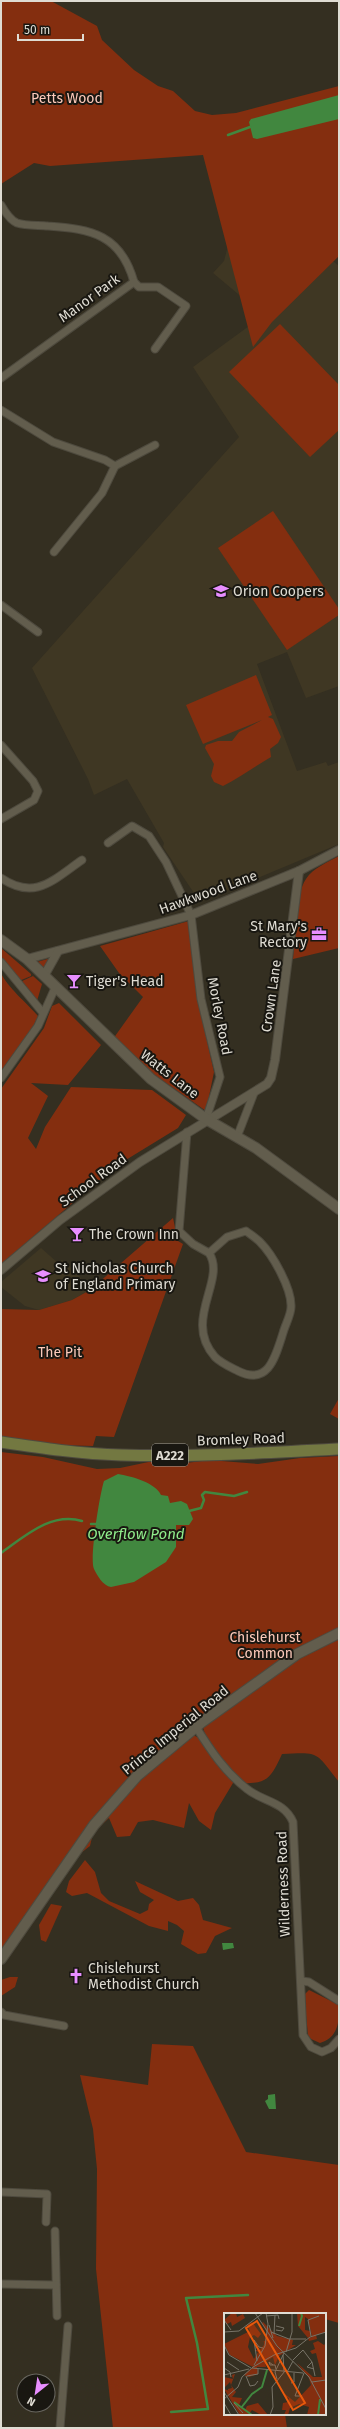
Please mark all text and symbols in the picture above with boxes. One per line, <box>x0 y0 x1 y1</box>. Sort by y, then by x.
scale bar <box>18 16 83 42</box>
text: 50 m <box>24 23 50 37</box>
park label: Petts Wood <box>31 90 103 107</box>
street label: Manor Park <box>55 270 124 326</box>
school or university icon: Orion Coopers <box>212 582 230 600</box>
place label: Orion Coopers <box>233 583 324 600</box>
street label: Hawkwood Lane <box>157 867 259 918</box>
place label: St Mary's Rectory <box>250 918 307 951</box>
office icon: St Mary's Rectory <box>310 925 328 943</box>
street label: Crown Lane <box>258 959 285 1033</box>
bar icon: Tiger's Head <box>65 972 83 990</box>
place label: Tiger's Head <box>86 973 164 990</box>
street label: Morley Road <box>204 976 235 1056</box>
street label: Watts Lane <box>137 1046 202 1102</box>
street label: School Road <box>56 1150 130 1210</box>
bar icon: The Crown Inn <box>68 1225 86 1243</box>
place label: The Crown Inn <box>89 1226 179 1243</box>
place label: St Nicholas Church of England Primary <box>55 1260 176 1293</box>
school or university icon: St Nicholas Church of England Primary <box>34 1267 52 1285</box>
park label: The Pit <box>38 1344 83 1361</box>
street label: Bromley Road <box>197 1429 285 1450</box>
road number: A222 <box>152 1444 188 1466</box>
water label: Overflow Pond <box>87 1525 185 1543</box>
park label: Chislehurst Common <box>229 1629 302 1662</box>
street label: Prince Imperial Road <box>119 1682 232 1779</box>
street label: Wilderness Road <box>273 1831 294 1937</box>
place label: Chislehurst Methodist Church <box>88 1960 200 1993</box>
church icon: Chislehurst Methodist Church <box>67 1967 85 1985</box>
inset map <box>224 2313 326 2415</box>
north arrow <box>16 2373 56 2413</box>
text: N <box>25 2394 38 2409</box>

